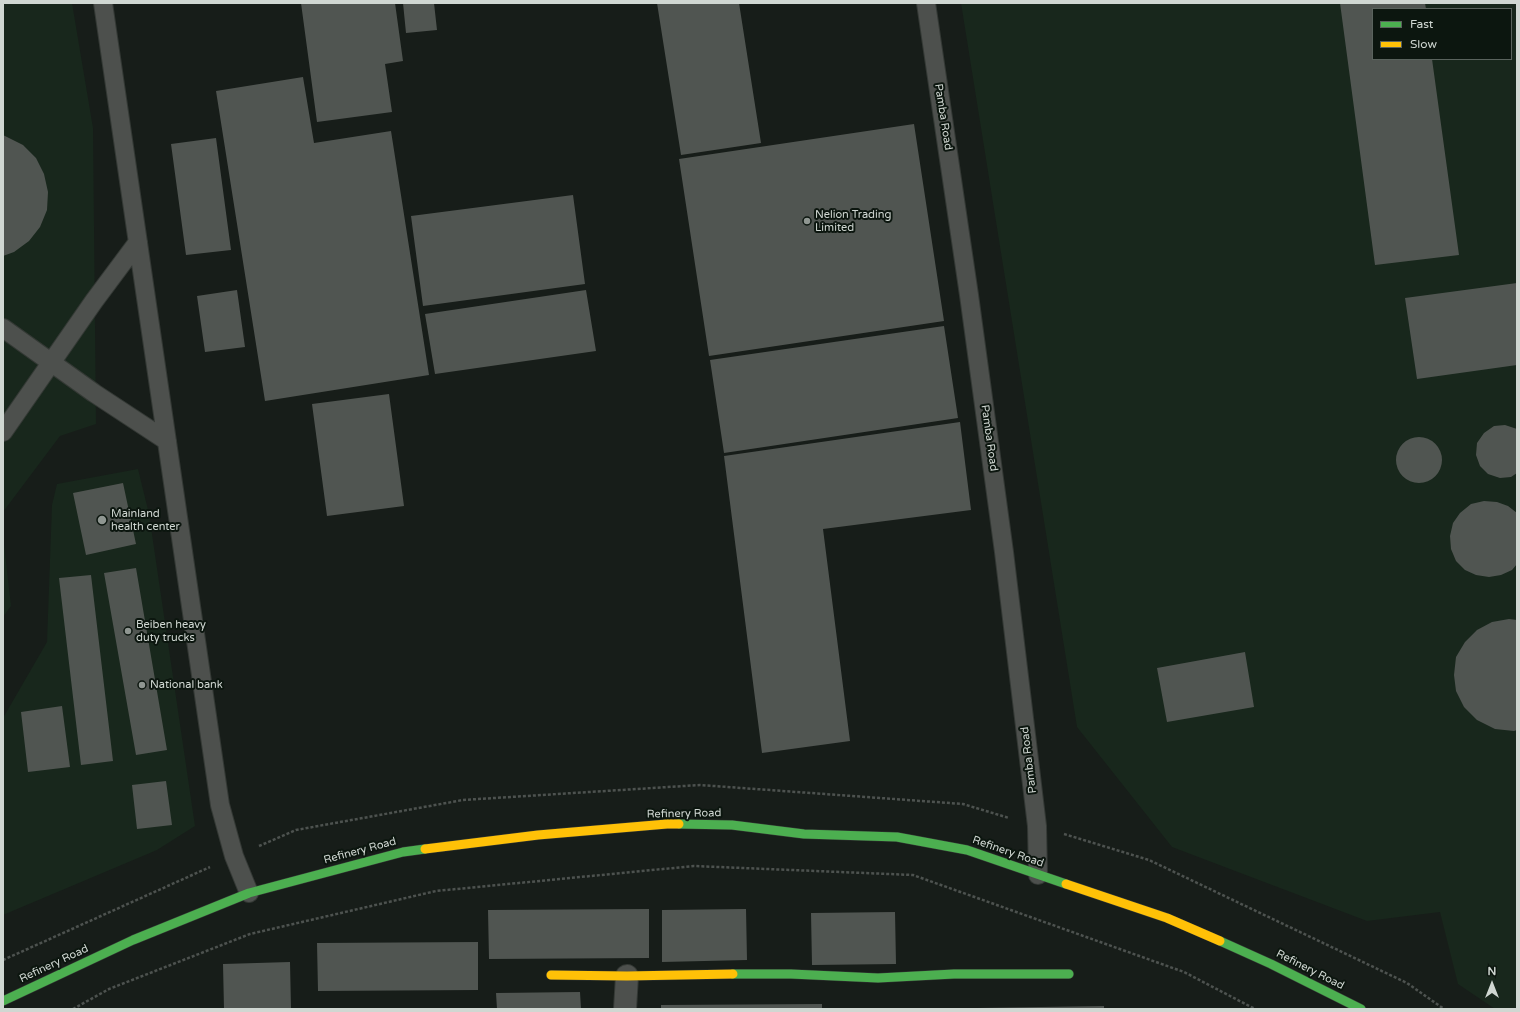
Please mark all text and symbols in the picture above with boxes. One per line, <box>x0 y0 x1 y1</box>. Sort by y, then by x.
legend <box>1372 8 1512 60</box>
text: Fast <box>1410 17 1433 31</box>
text: Slow <box>1410 37 1437 51</box>
street label: Pamba Road <box>931 83 955 151</box>
place label: Nelion Trading Limited <box>815 208 891 234</box>
marker: Nelion Trading Limited <box>802 216 812 226</box>
street label: Pamba Road <box>978 404 1000 472</box>
place label: Mainland health center <box>111 507 180 533</box>
marker: Mainland health center <box>96 514 108 526</box>
place label: Beiben heavy duty trucks <box>136 618 206 644</box>
marker: Beiben heavy duty trucks <box>123 626 133 636</box>
place label: National bank <box>150 678 223 692</box>
marker: National bank <box>137 680 147 690</box>
street label: Pamba Road <box>1018 726 1040 794</box>
street label: Refinery Road <box>647 807 721 821</box>
street label: Refinery Road <box>971 834 1045 870</box>
street label: Refinery Road <box>322 835 398 867</box>
street label: Refinery Road <box>17 942 91 986</box>
street label: Refinery Road <box>1274 947 1346 993</box>
north arrow <box>1472 964 1512 1004</box>
text: N <box>1488 965 1496 978</box>

